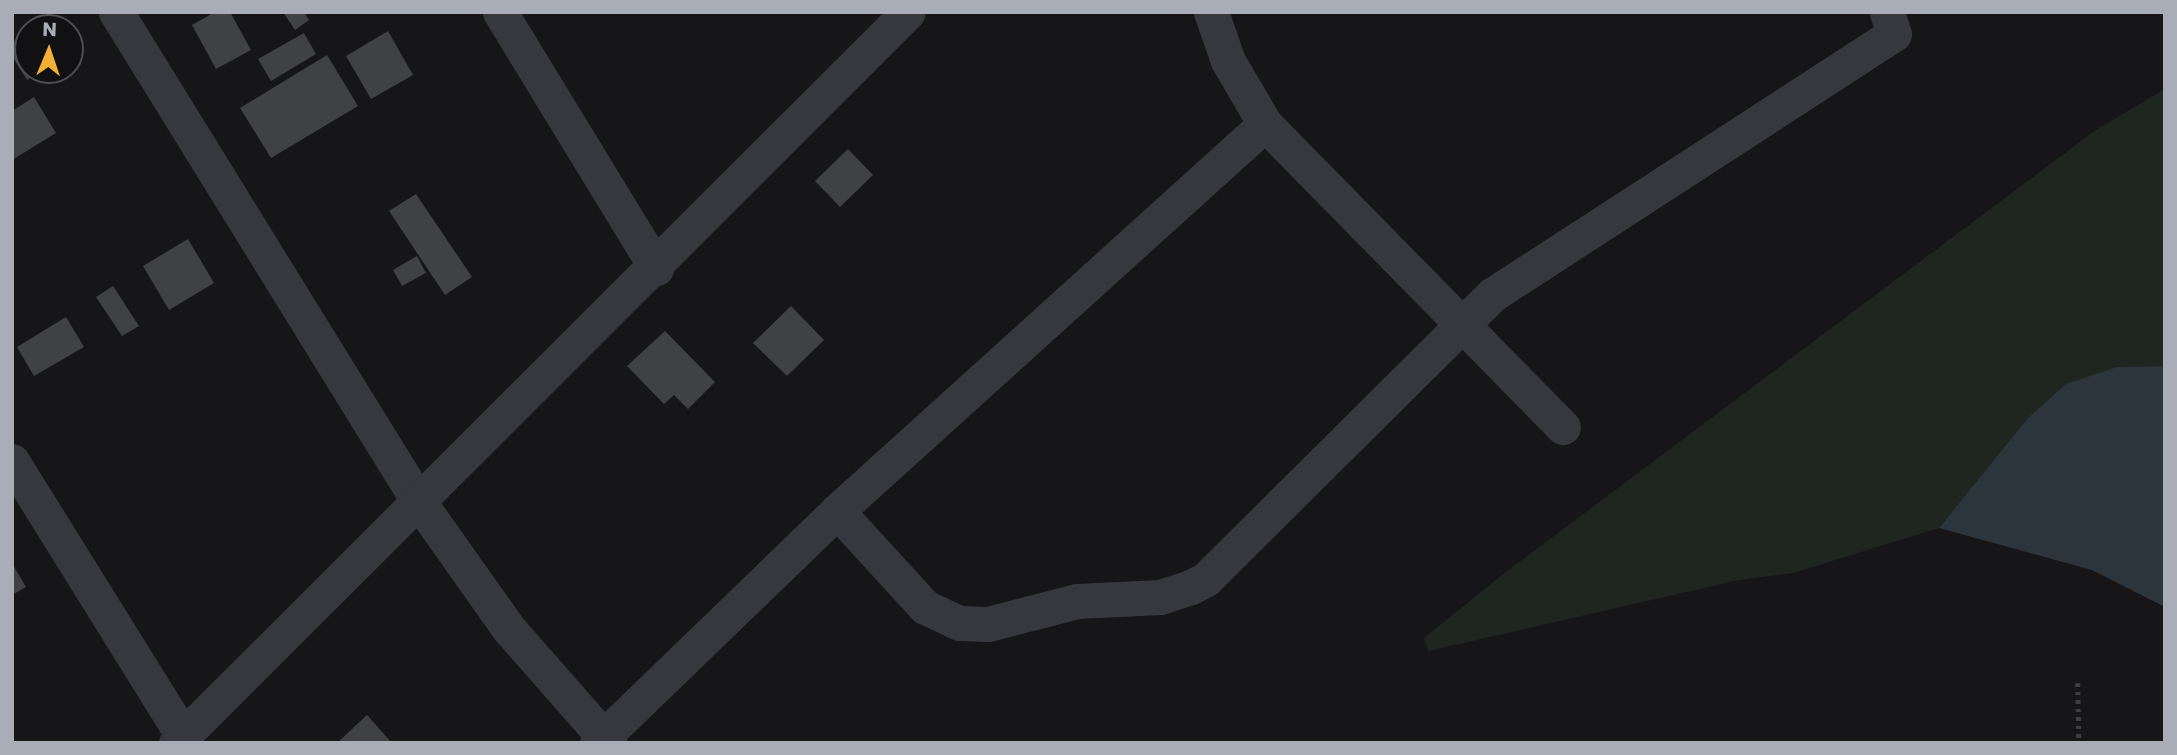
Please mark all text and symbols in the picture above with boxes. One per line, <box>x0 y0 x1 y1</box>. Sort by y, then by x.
north arrow <box>14 14 84 84</box>
text: N <box>42 16 57 43</box>

